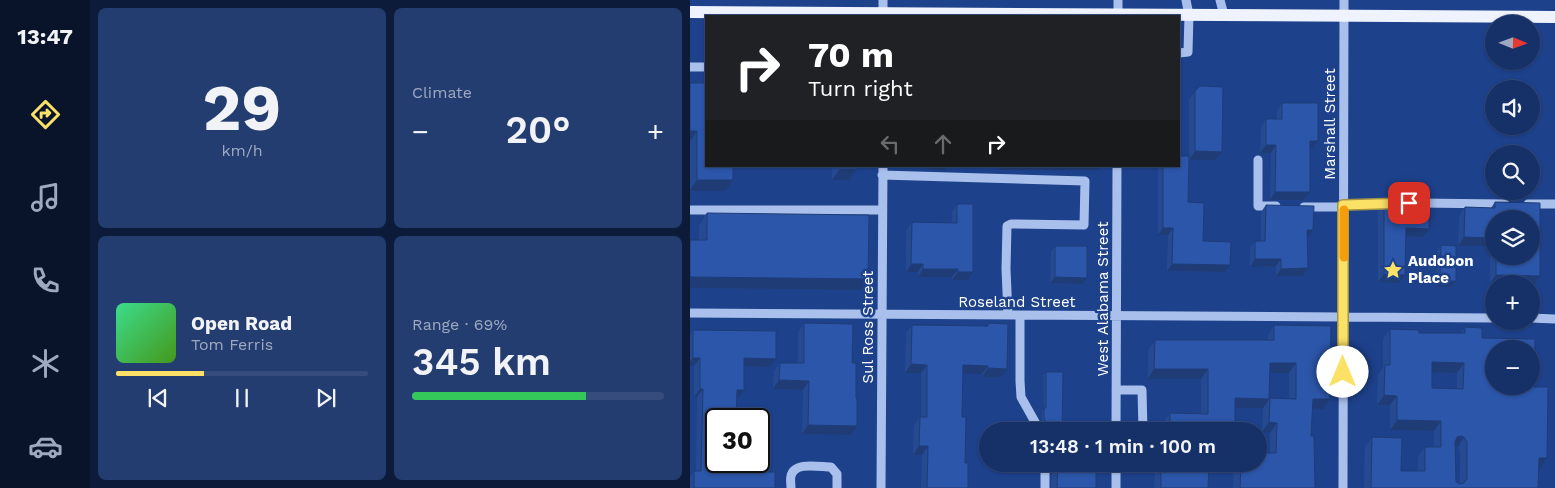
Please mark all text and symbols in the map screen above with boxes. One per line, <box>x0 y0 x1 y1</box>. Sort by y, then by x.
north arrow <box>1485 15 1540 70</box>
map controls <box>1485 15 1540 395</box>
text: 13:47 <box>17 24 73 49</box>
text: 70 m <box>808 34 894 76</box>
icon: right <box>725 35 790 100</box>
street label: Marshall Street <box>1321 67 1339 180</box>
text: 29 <box>203 70 281 146</box>
text: Turn right <box>808 76 913 101</box>
button: sound <box>1485 80 1540 135</box>
text: Climate <box>412 83 472 102</box>
icon: directions <box>28 97 63 132</box>
text: 20° <box>506 108 570 152</box>
text: − <box>412 115 429 148</box>
text: + <box>647 115 664 148</box>
icon: left <box>876 130 904 158</box>
icon: ahead <box>929 130 957 158</box>
icon: right <box>982 130 1010 158</box>
text: km/h <box>221 141 263 160</box>
button: search <box>1485 145 1540 200</box>
icon: music <box>28 180 63 215</box>
pin <box>1388 182 1430 224</box>
icon: arrive <box>1395 189 1423 217</box>
button: layers <box>1485 210 1540 265</box>
street label: West Alabama Street <box>1094 221 1112 376</box>
place label: Audobon Place <box>1408 252 1473 287</box>
place icon: Audobon Place <box>1382 259 1404 281</box>
icon: phone <box>28 263 63 298</box>
street label: Sul Ross Street <box>859 270 877 383</box>
button: + <box>1485 275 1540 330</box>
street label: Roseland Street <box>958 293 1076 311</box>
text: Open Road <box>191 312 292 335</box>
text: Range · 69% <box>412 315 507 334</box>
text: Tom Ferris <box>191 335 273 354</box>
text: 345 km <box>412 340 551 384</box>
button: − <box>1485 340 1540 395</box>
position arrow <box>1316 345 1368 397</box>
icon: climate <box>28 346 63 381</box>
icon: previous <box>144 384 172 412</box>
icon: pause <box>228 384 256 412</box>
icon: next <box>312 384 340 412</box>
speed limit sign: 30 <box>705 408 770 473</box>
icon: car <box>28 429 63 464</box>
text: 13:48 · 1 min · 100 m <box>1030 435 1216 458</box>

